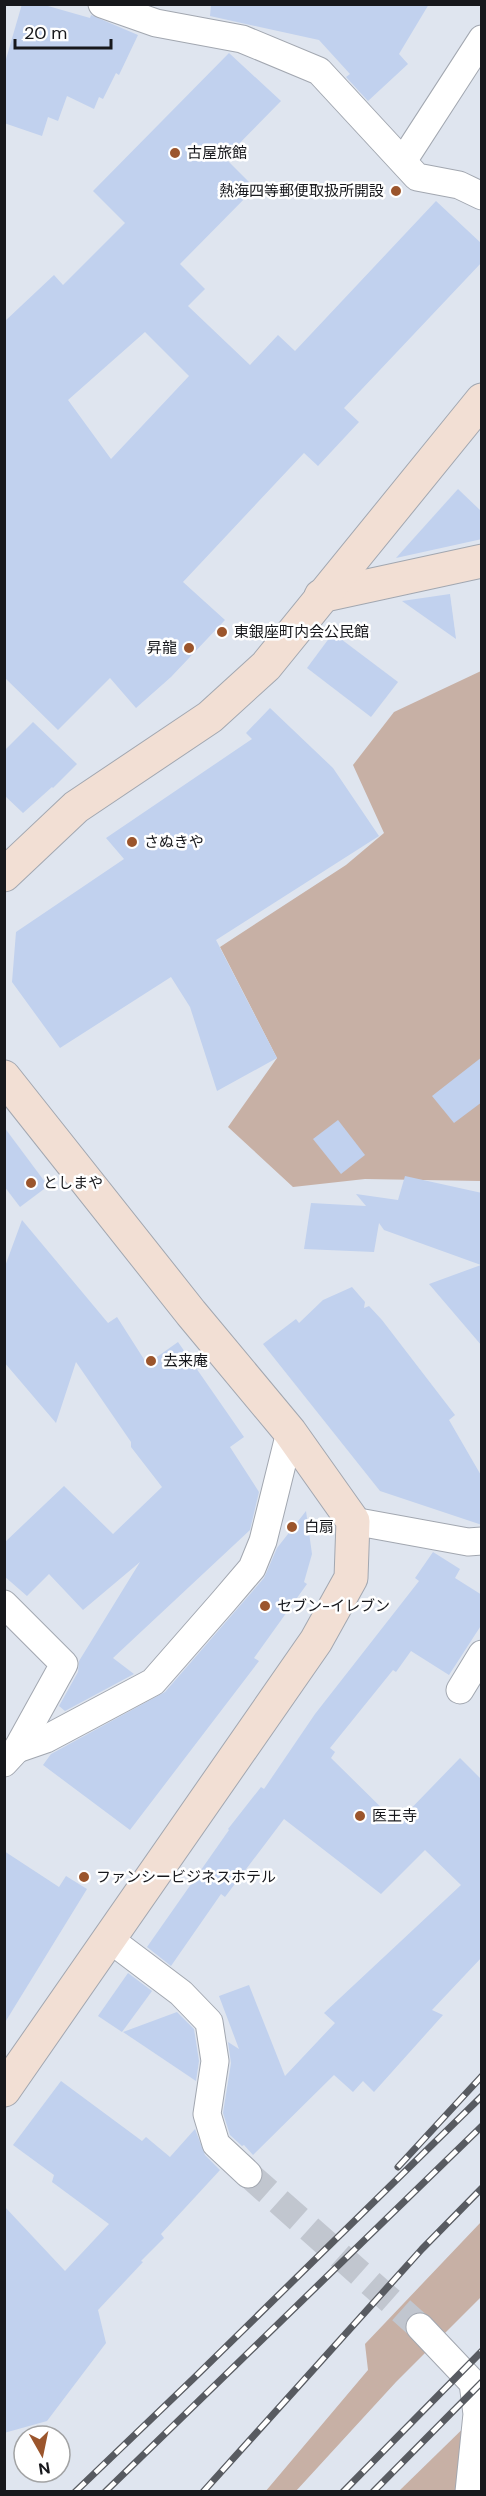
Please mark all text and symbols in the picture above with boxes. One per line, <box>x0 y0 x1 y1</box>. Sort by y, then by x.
scale bar <box>15 12 111 50</box>
text: 20 m <box>24 21 67 45</box>
place label: 古屋旅館 <box>187 143 247 163</box>
marker: 古屋旅館 <box>168 146 182 160</box>
place label: 熱海四等郵便取扱所開設 <box>219 181 384 201</box>
marker: 熱海四等郵便取扱所開設 <box>389 184 403 198</box>
place label: 東銀座町内会公民館 <box>234 622 369 642</box>
marker: 東銀座町内会公民館 <box>215 625 229 639</box>
place label: 昇龍 <box>147 638 177 658</box>
marker: 昇龍 <box>182 641 196 655</box>
place label: さぬきや <box>144 832 204 852</box>
marker: さぬきや <box>125 835 139 849</box>
place label: としまや <box>43 1173 103 1193</box>
marker: としまや <box>24 1176 38 1190</box>
place label: 去来庵 <box>163 1351 208 1371</box>
marker: 去来庵 <box>144 1354 158 1368</box>
place label: 白扇 <box>304 1517 334 1537</box>
marker: 白扇 <box>285 1520 299 1534</box>
place label: セブン-イレブン <box>277 1596 390 1616</box>
marker: セブン-イレブン <box>258 1599 272 1613</box>
place label: 医王寺 <box>372 1806 417 1826</box>
marker: 医王寺 <box>353 1809 367 1823</box>
place label: ファンシービジネスホテル <box>96 1867 276 1887</box>
marker: ファンシービジネスホテル <box>77 1870 91 1884</box>
north arrow <box>12 2424 72 2484</box>
text: N <box>37 2457 52 2480</box>

